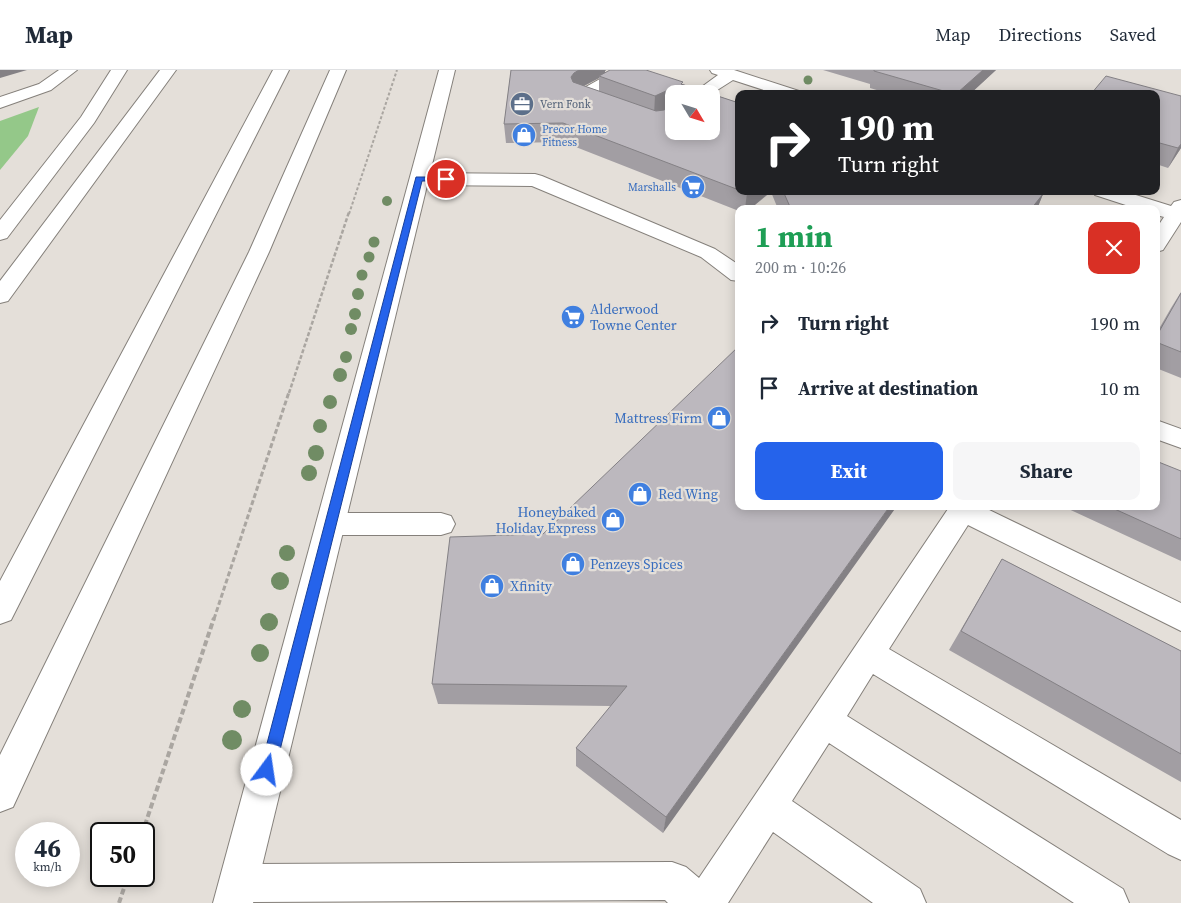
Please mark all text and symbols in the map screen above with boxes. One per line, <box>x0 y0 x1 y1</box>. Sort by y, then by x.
text: Map <box>25 18 73 51</box>
text: Map <box>935 22 971 47</box>
text: Directions <box>999 22 1082 47</box>
text: Saved <box>1110 22 1156 47</box>
north arrow <box>665 85 720 140</box>
map controls <box>665 85 720 140</box>
office icon: Vern Fonk <box>509 91 535 117</box>
place label: Vern Fonk <box>540 97 592 112</box>
text: 190 m <box>838 104 934 152</box>
icon: right <box>755 110 820 175</box>
shop icon: Precor Home Fitness <box>511 122 537 148</box>
place label: Precor Home Fitness <box>542 122 608 150</box>
text: Turn right <box>838 149 939 179</box>
pin <box>425 158 467 200</box>
icon: arrive <box>432 165 460 193</box>
supermarket icon: Marshalls <box>680 174 706 200</box>
place label: Marshalls <box>628 180 676 195</box>
text: 1 min <box>755 216 833 257</box>
button: close <box>1088 222 1140 274</box>
text: 200 m · 10:26 <box>755 256 846 278</box>
place label: Alderwood Towne Center <box>590 299 677 335</box>
supermarket icon: Alderwood Towne Center <box>560 304 586 330</box>
icon: right <box>755 309 783 337</box>
text: Turn right <box>798 310 889 336</box>
text: 190 m <box>1090 310 1140 336</box>
icon: arrive <box>755 374 783 402</box>
text: Arrive at destination <box>798 375 978 401</box>
text: 10 m <box>1099 375 1140 401</box>
shop icon: Mattress Firm <box>706 405 732 431</box>
place label: Mattress Firm <box>614 408 702 428</box>
button: Exit <box>755 442 943 500</box>
button: Share <box>953 442 1140 500</box>
shop icon: Red Wing <box>627 481 653 507</box>
place label: Red Wing <box>658 484 718 504</box>
place label: Honeybaked Holiday Express <box>495 502 596 538</box>
shop icon: Honeybaked Holiday Express <box>600 507 626 533</box>
shop icon: Penzeys Spices <box>560 551 586 577</box>
place label: Penzeys Spices <box>590 554 683 574</box>
shop icon: Xfinity <box>479 573 505 599</box>
place label: Xfinity <box>510 576 553 596</box>
position arrow <box>240 743 292 795</box>
speed limit sign: 50 <box>90 822 155 887</box>
text: 46 <box>34 831 61 865</box>
text: km/h <box>33 859 62 875</box>

